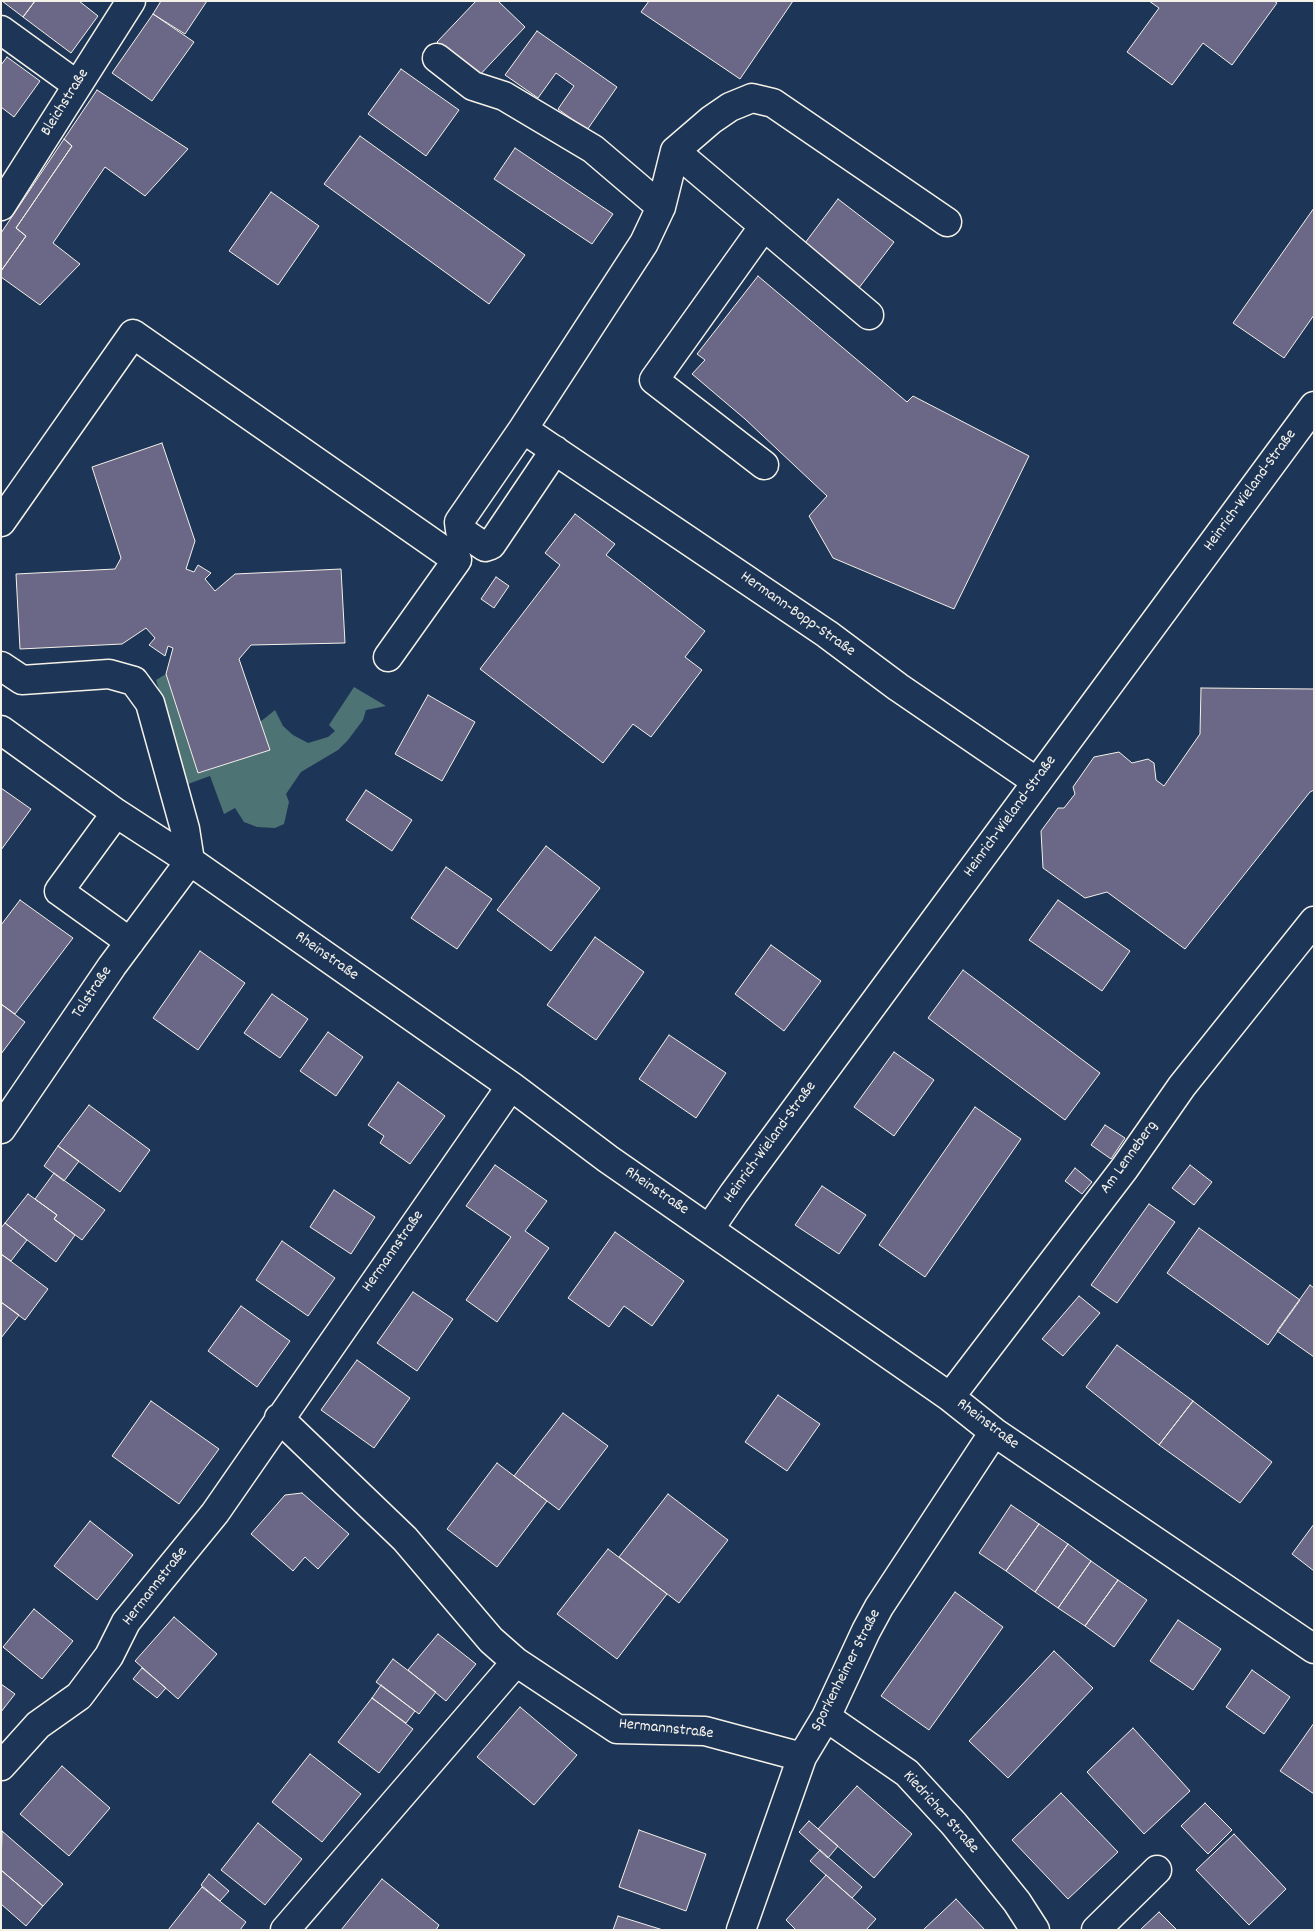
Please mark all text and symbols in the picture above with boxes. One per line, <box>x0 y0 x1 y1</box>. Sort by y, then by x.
street label: Bleichstraße <box>38 66 94 140</box>
street label: Heinrich-Wieland-Straße <box>1200 426 1302 556</box>
street label: Hermann-Bopp-Straße <box>736 568 858 662</box>
street label: Heinrich-Wieland-Straße <box>960 752 1062 882</box>
street label: Rheinstraße <box>291 928 361 986</box>
street label: Talstraße <box>69 963 117 1023</box>
street label: Heinrich-Wieland-Straße <box>720 1078 822 1208</box>
street label: Am Lenneberg <box>1097 1118 1163 1198</box>
street label: Rheinstraße <box>620 1164 692 1220</box>
street label: Hermannstraße <box>359 1208 429 1296</box>
street label: Rheinstraße <box>952 1395 1022 1455</box>
street label: Hermannstraße <box>119 1544 193 1630</box>
street label: Sporkenheimer Straße <box>808 1607 886 1735</box>
street label: Hermannstraße <box>618 1715 714 1745</box>
street label: Kiedricher Straße <box>898 1767 982 1859</box>

